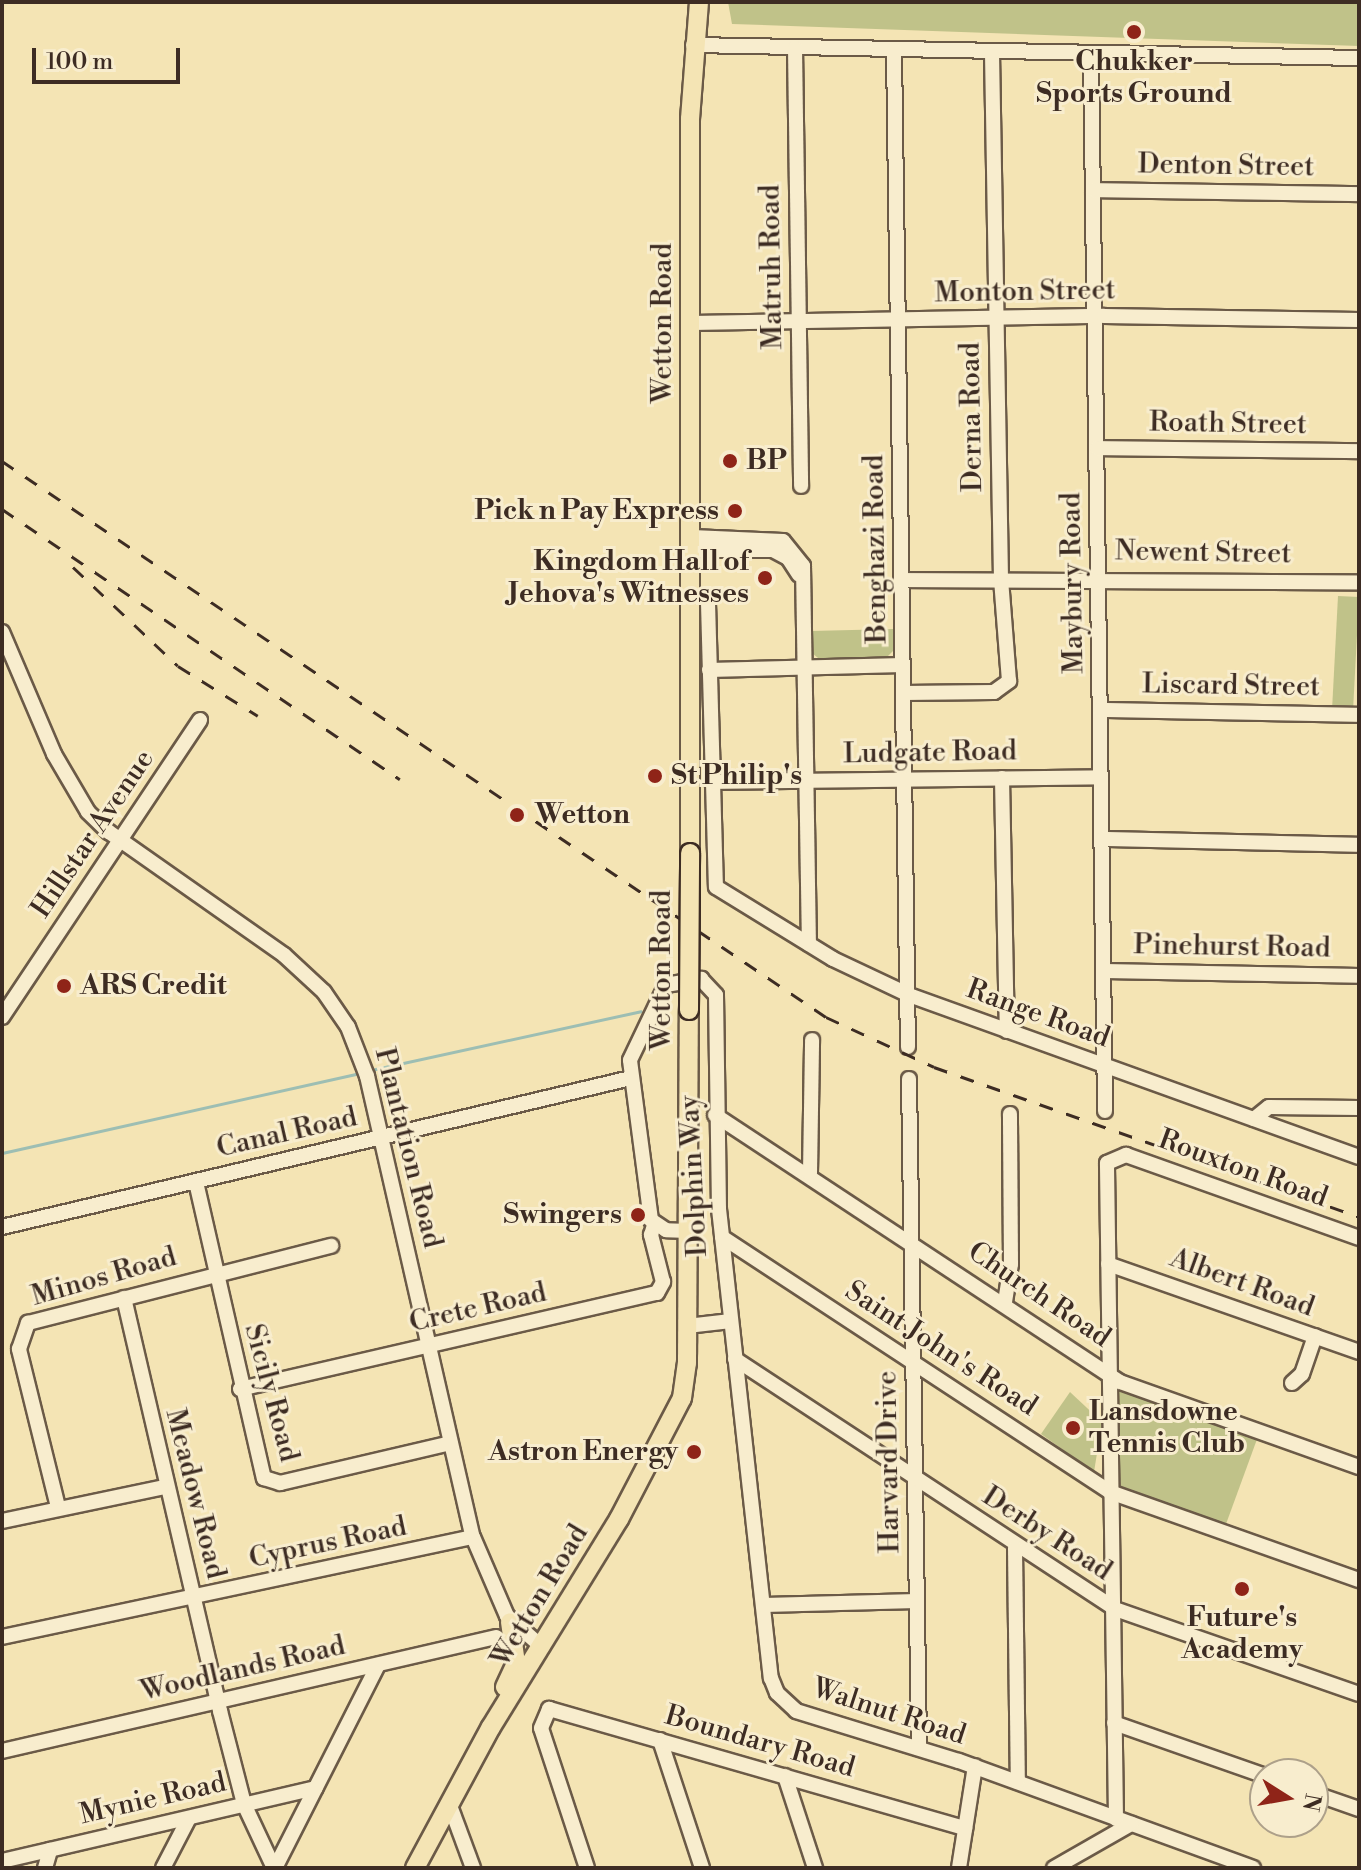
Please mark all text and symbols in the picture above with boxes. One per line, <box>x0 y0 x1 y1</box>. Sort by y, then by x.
marker: Chukker Sports Ground <box>1125 23 1143 41</box>
scale bar <box>36 32 184 82</box>
place label: Chukker Sports Ground <box>1036 45 1232 111</box>
text: 100 m <box>46 47 113 77</box>
street label: Denton Street <box>1138 148 1314 184</box>
street label: Matruh Road <box>754 184 790 350</box>
street label: Wetton Road <box>646 243 680 403</box>
street label: Monton Street <box>934 274 1116 310</box>
street label: Derna Road <box>954 342 990 492</box>
street label: Roath Street <box>1149 406 1307 442</box>
place label: BP <box>746 444 787 478</box>
marker: BP <box>721 452 739 470</box>
street label: Benghazi Road <box>858 454 894 644</box>
street label: Maybury Road <box>1055 492 1091 674</box>
place label: Pick n Pay Express <box>474 494 719 528</box>
marker: Pick n Pay Express <box>726 502 744 520</box>
street label: Newent Street <box>1115 535 1291 571</box>
place label: Kingdom Hall of Jehova's Witnesses <box>508 545 749 611</box>
marker: Kingdom Hall of Jehova's Witnesses <box>756 569 774 587</box>
street label: Liscard Street <box>1142 668 1320 704</box>
street label: Ludgate Road <box>843 735 1017 771</box>
street label: Hillstar Avenue <box>24 744 162 924</box>
place label: St Philip's <box>671 759 802 793</box>
marker: St Philip's <box>646 767 664 785</box>
place label: Wetton <box>535 798 630 832</box>
marker: Wetton <box>506 804 528 826</box>
street label: Wetton Road <box>645 890 679 1050</box>
street label: Pinehurst Road <box>1133 928 1331 966</box>
place label: ARS Credit <box>80 969 227 1003</box>
street label: Range Road <box>962 973 1114 1055</box>
marker: ARS Credit <box>55 977 73 995</box>
street label: Plantation Road <box>367 1044 449 1252</box>
street label: Dolphin Way <box>673 1094 715 1258</box>
street label: Canal Road <box>213 1101 361 1165</box>
street label: Rouxton Road <box>1154 1123 1332 1215</box>
place label: Swingers <box>503 1198 622 1232</box>
marker: Swingers <box>629 1206 647 1224</box>
street label: Church Road <box>961 1235 1117 1355</box>
street label: Minos Road <box>28 1240 180 1314</box>
street label: Albert Road <box>1165 1241 1319 1325</box>
street label: Saint John's Road <box>839 1274 1043 1424</box>
street label: Crete Road <box>406 1276 550 1340</box>
street label: Sicily Road <box>236 1320 306 1466</box>
street label: Harvard Drive <box>871 1370 907 1554</box>
place label: Lansdowne Tennis Club <box>1089 1395 1245 1461</box>
street label: Meadow Road <box>158 1405 232 1583</box>
marker: Lansdowne Tennis Club <box>1064 1419 1082 1437</box>
place label: Astron Energy <box>488 1435 678 1469</box>
marker: Astron Energy <box>685 1443 703 1461</box>
street label: Derby Road <box>976 1480 1118 1588</box>
street label: Cyprus Road <box>246 1510 410 1576</box>
street label: Wetton Road <box>484 1519 596 1673</box>
marker: Future's Academy <box>1233 1580 1251 1598</box>
place label: Future's Academy <box>1181 1601 1303 1667</box>
street label: Woodlands Road <box>137 1629 349 1709</box>
street label: Walnut Road <box>808 1671 970 1753</box>
street label: Boundary Road <box>661 1699 859 1785</box>
north arrow <box>1249 1758 1329 1838</box>
street label: Mynie Road <box>77 1766 229 1832</box>
text: N <box>1296 1791 1326 1813</box>

